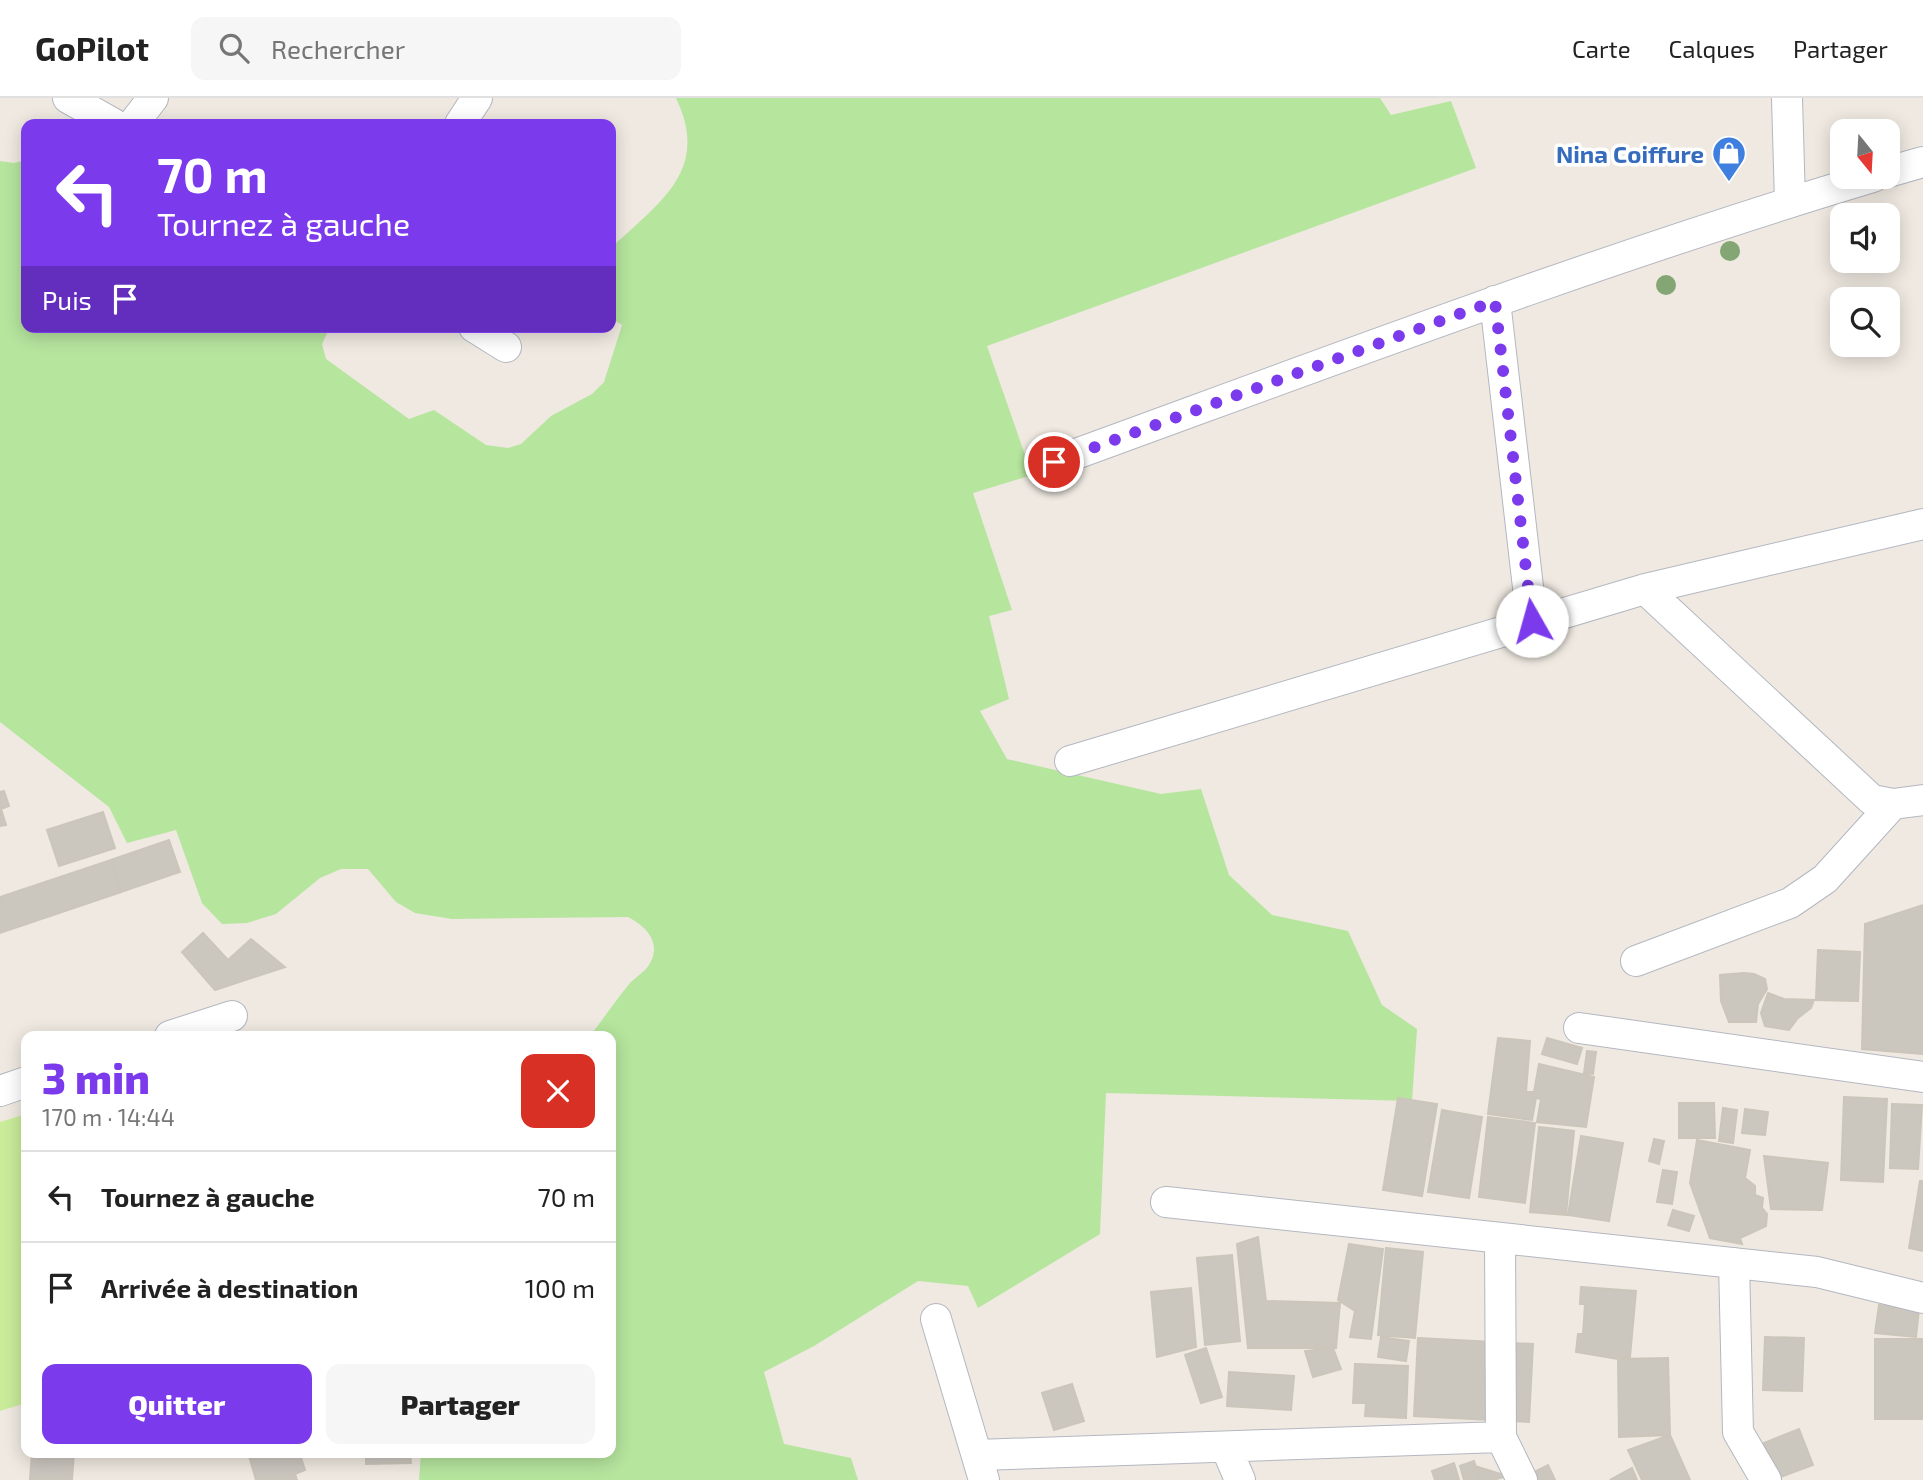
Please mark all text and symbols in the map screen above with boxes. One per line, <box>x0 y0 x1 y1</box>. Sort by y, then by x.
search box <box>191 17 681 80</box>
text: GoPilot <box>35 28 149 68</box>
icon: search <box>215 29 253 67</box>
text: Rechercher <box>271 33 405 64</box>
text: Carte <box>1572 34 1631 63</box>
text: Calques <box>1669 34 1755 63</box>
text: Partager <box>1793 34 1888 63</box>
north arrow <box>1830 119 1900 189</box>
map controls <box>1830 119 1900 357</box>
shop icon: Nina Coiffure <box>1710 134 1748 183</box>
place label: Nina Coiffure <box>1556 139 1704 168</box>
text: 70 m <box>157 144 268 203</box>
icon: left <box>42 147 133 238</box>
button: sound <box>1830 203 1900 273</box>
text: Tournez à gauche <box>157 204 410 242</box>
icon: arrive <box>106 280 144 318</box>
text: Puis <box>42 284 92 315</box>
button: search <box>1830 287 1900 357</box>
pin <box>1024 432 1084 492</box>
icon: arrive <box>1035 443 1073 481</box>
position arrow <box>1495 584 1569 658</box>
text: 3 min <box>42 1052 150 1102</box>
button: close <box>521 1054 595 1128</box>
text: 170 m · 14:44 <box>42 1103 175 1131</box>
icon: left <box>42 1178 80 1216</box>
text: Tournez à gauche <box>101 1181 315 1212</box>
text: 70 m <box>537 1181 595 1212</box>
icon: arrive <box>42 1269 80 1307</box>
text: Arrivée à destination <box>101 1272 358 1303</box>
text: 100 m <box>525 1272 595 1303</box>
button: Quitter <box>42 1364 312 1444</box>
button: Partager <box>326 1364 595 1444</box>

